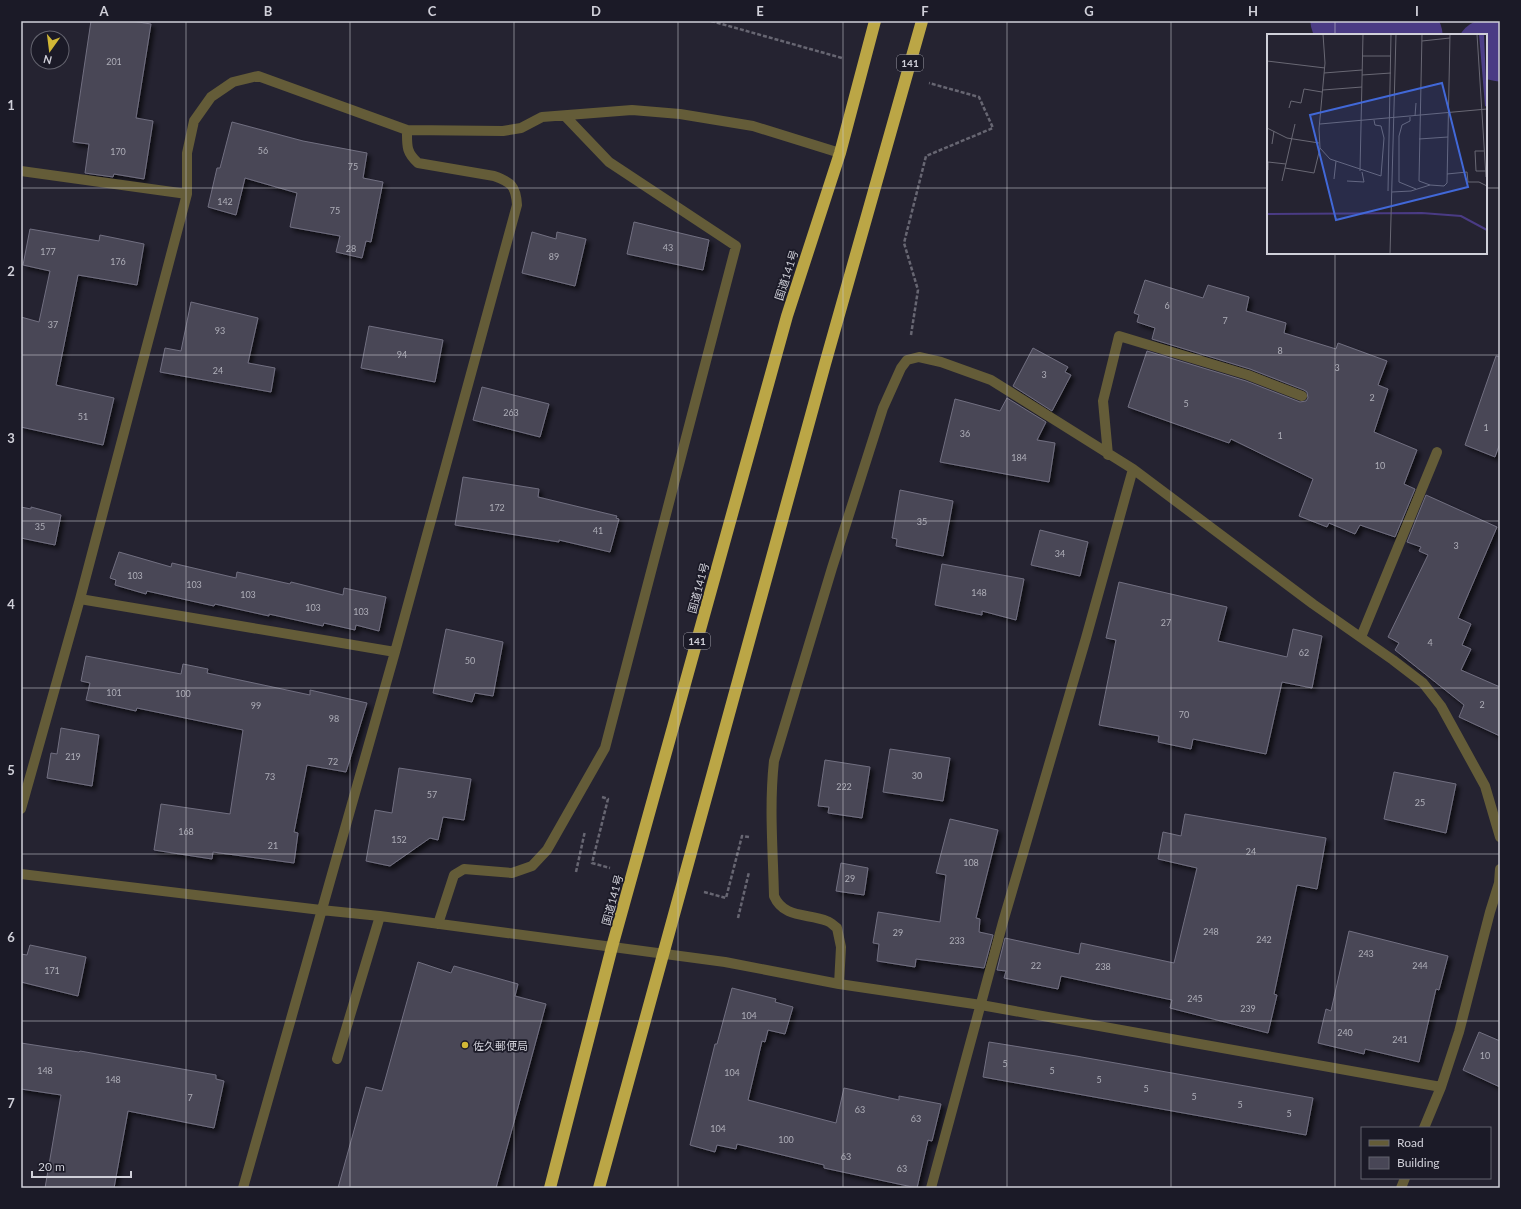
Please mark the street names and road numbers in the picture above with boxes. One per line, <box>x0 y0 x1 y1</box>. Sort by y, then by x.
road number: 141 <box>897 55 923 71</box>
street label: 国道141号 <box>772 248 800 302</box>
street label: 国道141号 <box>685 561 711 615</box>
road number: 141 <box>684 633 710 649</box>
street label: 国道141号 <box>599 873 625 927</box>

